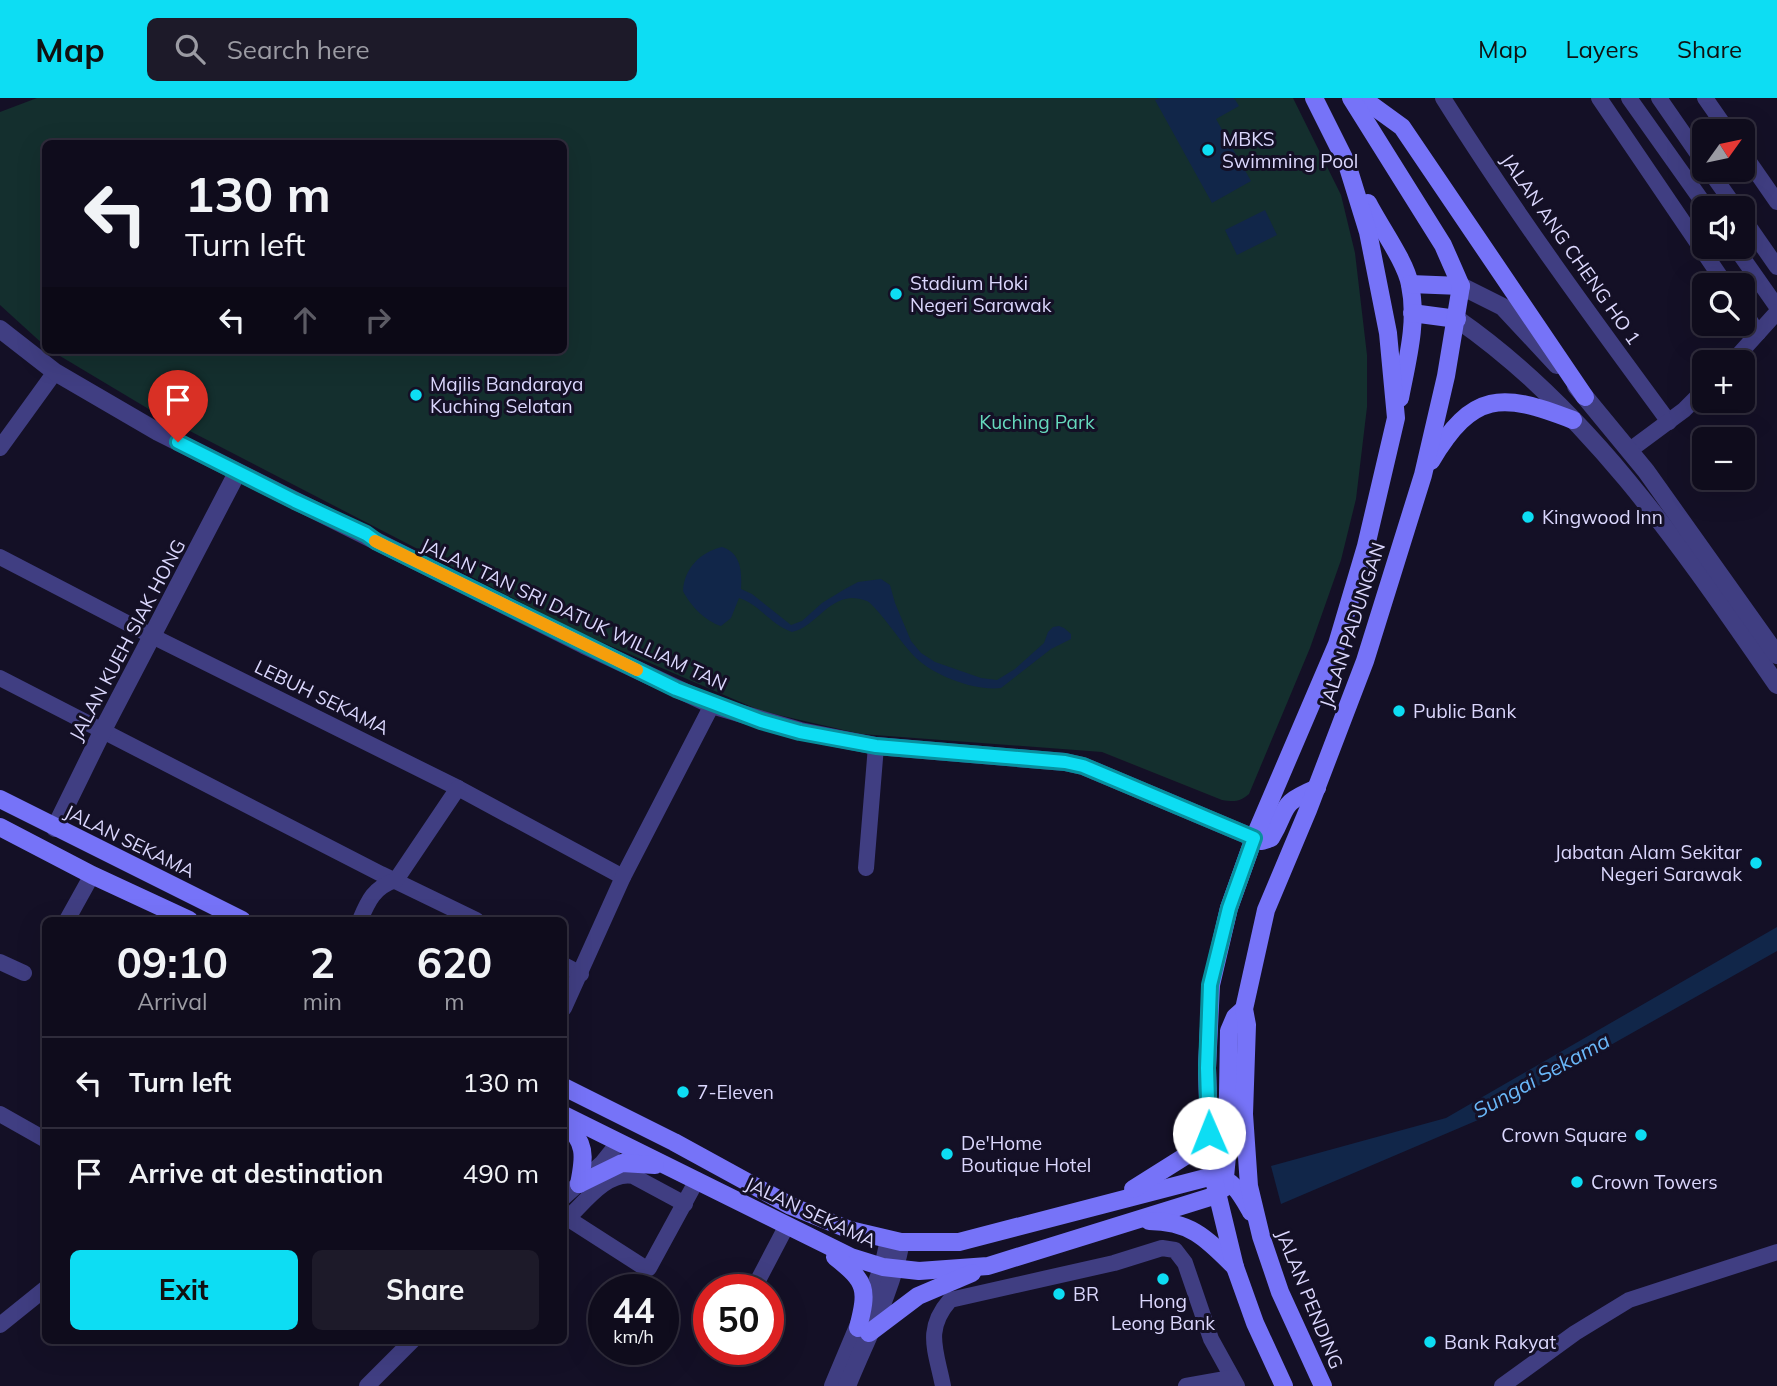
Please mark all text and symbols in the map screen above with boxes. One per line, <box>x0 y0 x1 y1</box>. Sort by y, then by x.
search box <box>147 18 637 81</box>
text: Map <box>35 29 105 70</box>
icon: search <box>171 30 209 68</box>
text: Search here <box>227 33 370 66</box>
text: Map <box>1478 34 1527 64</box>
text: Layers <box>1565 34 1639 64</box>
text: Share <box>1677 34 1742 64</box>
north arrow <box>1692 119 1755 182</box>
map controls <box>1692 119 1755 490</box>
place label: MBKS Swimming Pool <box>1222 127 1358 173</box>
marker: MBKS Swimming Pool <box>1200 142 1216 158</box>
street label: JALAN ANG CHENG HO 1 <box>1496 149 1646 349</box>
text: 130 m <box>185 163 331 224</box>
icon: left <box>70 168 161 259</box>
button: sound <box>1692 196 1755 259</box>
text: Turn left <box>185 224 305 264</box>
place label: Stadium Hoki Negeri Sarawak <box>910 271 1052 317</box>
button: search <box>1692 273 1755 336</box>
marker: Stadium Hoki Negeri Sarawak <box>888 286 904 302</box>
icon: left <box>213 301 251 339</box>
icon: ahead <box>286 301 324 339</box>
icon: right <box>359 301 397 339</box>
button: + <box>1692 350 1755 413</box>
pin <box>148 370 208 442</box>
place label: Majlis Bandaraya Kuching Selatan <box>430 372 583 418</box>
icon: arrive <box>159 381 197 419</box>
marker: Majlis Bandaraya Kuching Selatan <box>408 387 424 403</box>
park label: Kuching Park <box>979 410 1095 434</box>
button: − <box>1692 427 1755 490</box>
place label: Kingwood Inn <box>1542 505 1663 529</box>
marker: Kingwood Inn <box>1520 509 1536 525</box>
street label: JALAN TAN SRI DATUK WILLIAM TAN <box>417 532 731 696</box>
street label: JALAN KUEH SIAK HONG <box>64 535 190 745</box>
street label: JALAN PADUNGAN <box>1314 539 1390 711</box>
street label: LEBUH SEKAMA <box>251 654 393 740</box>
place label: Public Bank <box>1413 699 1516 723</box>
marker: Public Bank <box>1391 703 1407 719</box>
street label: JALAN SEKAMA <box>61 799 199 883</box>
place label: Jabatan Alam Sekitar Negeri Sarawak <box>1554 840 1742 886</box>
marker: Jabatan Alam Sekitar Negeri Sarawak <box>1748 855 1764 871</box>
text: 09:10 <box>117 936 228 989</box>
text: 2 <box>310 936 335 989</box>
text: 620 <box>417 936 492 989</box>
text: Arrival <box>137 987 208 1016</box>
text: min <box>303 987 342 1016</box>
text: m <box>444 987 465 1016</box>
water label: Sungai Sekama <box>1468 1027 1614 1123</box>
icon: left <box>70 1064 108 1102</box>
text: Turn left <box>129 1066 231 1099</box>
text: 130 m <box>463 1066 539 1099</box>
place label: 7-Eleven <box>697 1080 774 1104</box>
marker: 7-Eleven <box>675 1084 691 1100</box>
position arrow <box>1172 1096 1246 1170</box>
place label: Crown Square <box>1501 1123 1627 1147</box>
marker: Crown Square <box>1633 1127 1649 1143</box>
place label: De'Home Boutique Hotel <box>961 1131 1091 1177</box>
marker: De'Home Boutique Hotel <box>939 1146 955 1162</box>
icon: arrive <box>70 1155 108 1193</box>
text: Arrive at destination <box>129 1157 384 1190</box>
text: 490 m <box>463 1157 539 1190</box>
place label: Crown Towers <box>1591 1170 1718 1194</box>
street label: JALAN SEKAMA <box>742 1171 880 1253</box>
marker: Crown Towers <box>1569 1174 1585 1190</box>
street label: JALAN PENDING <box>1271 1226 1349 1372</box>
button: Exit <box>70 1250 298 1330</box>
button: Share <box>312 1250 539 1330</box>
marker: Hong Leong Bank <box>1155 1271 1171 1287</box>
speed limit sign: 50 <box>693 1274 784 1365</box>
place label: BR <box>1073 1282 1099 1306</box>
marker: BR <box>1051 1286 1067 1302</box>
text: 44 <box>612 1288 655 1332</box>
place label: Hong Leong Bank <box>1111 1289 1215 1335</box>
text: km/h <box>613 1325 654 1348</box>
place label: Bank Rakyat <box>1444 1330 1556 1354</box>
marker: Bank Rakyat <box>1422 1334 1438 1350</box>

